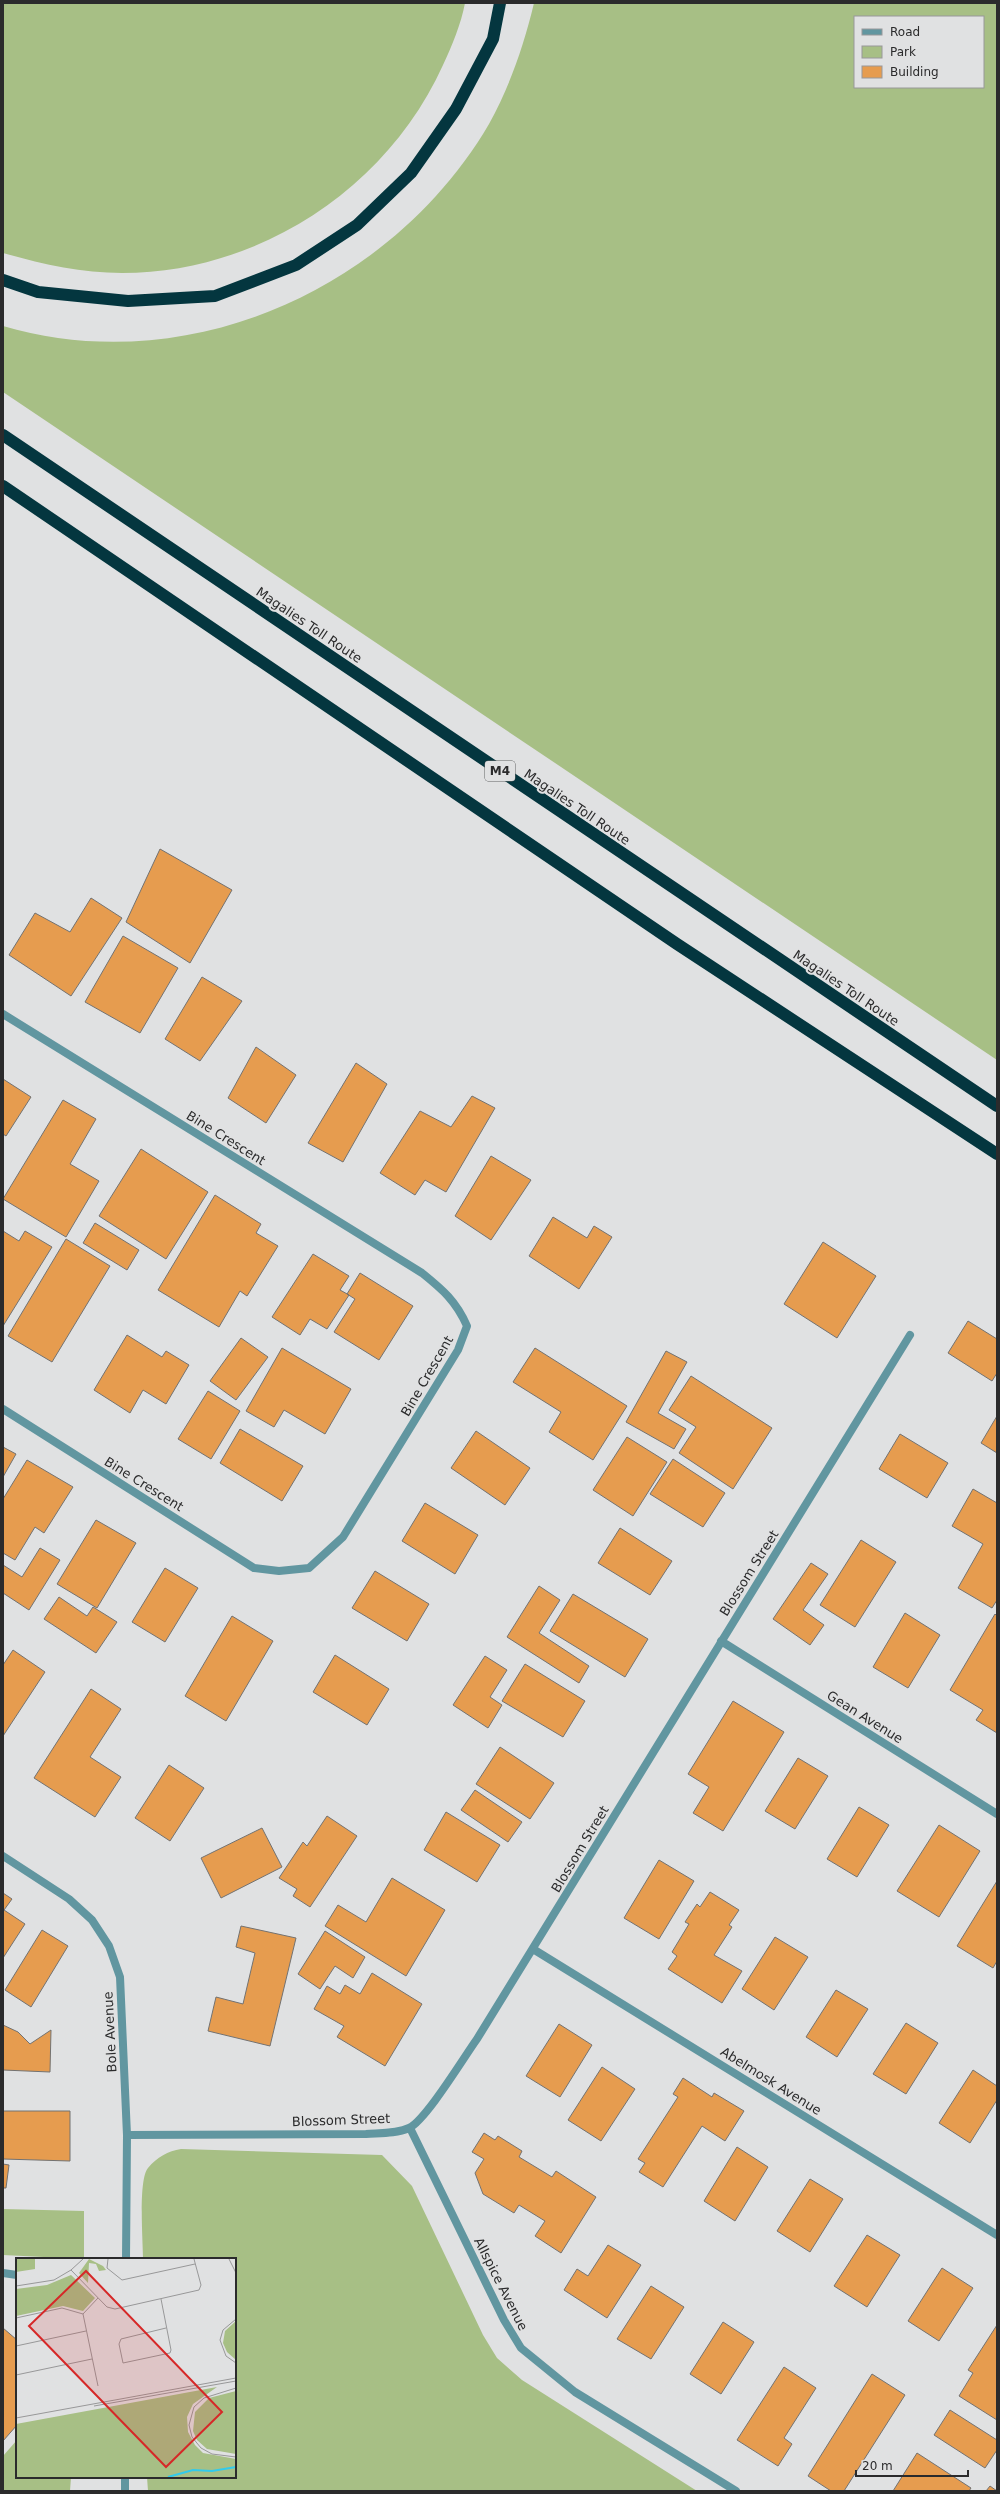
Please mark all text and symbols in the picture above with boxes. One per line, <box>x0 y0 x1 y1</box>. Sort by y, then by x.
legend <box>854 16 984 88</box>
text: Road <box>890 25 920 39</box>
text: Park <box>890 45 916 59</box>
text: Building <box>890 65 939 79</box>
street label: Magalies Toll Route <box>253 584 365 666</box>
road number: M4 <box>485 761 515 781</box>
street label: Magalies Toll Route <box>521 766 633 848</box>
street label: Magalies Toll Route <box>790 947 902 1029</box>
street label: Bine Crescent <box>184 1108 268 1168</box>
street label: Bine Crescent <box>398 1333 456 1419</box>
street label: Bine Crescent <box>102 1454 186 1514</box>
street label: Blossom Street <box>717 1527 781 1619</box>
street label: Gean Avenue <box>824 1688 906 1746</box>
street label: Blossom Street <box>548 1803 612 1895</box>
street label: Bole Avenue <box>100 1991 120 2073</box>
street label: Abelmosk Avenue <box>718 2044 824 2118</box>
street label: Blossom Street <box>292 2111 390 2129</box>
street label: Allspice Avenue <box>471 2235 531 2333</box>
inset map <box>16 2258 236 2478</box>
scale bar <box>856 2452 968 2478</box>
text: 20 m <box>862 2459 893 2473</box>

